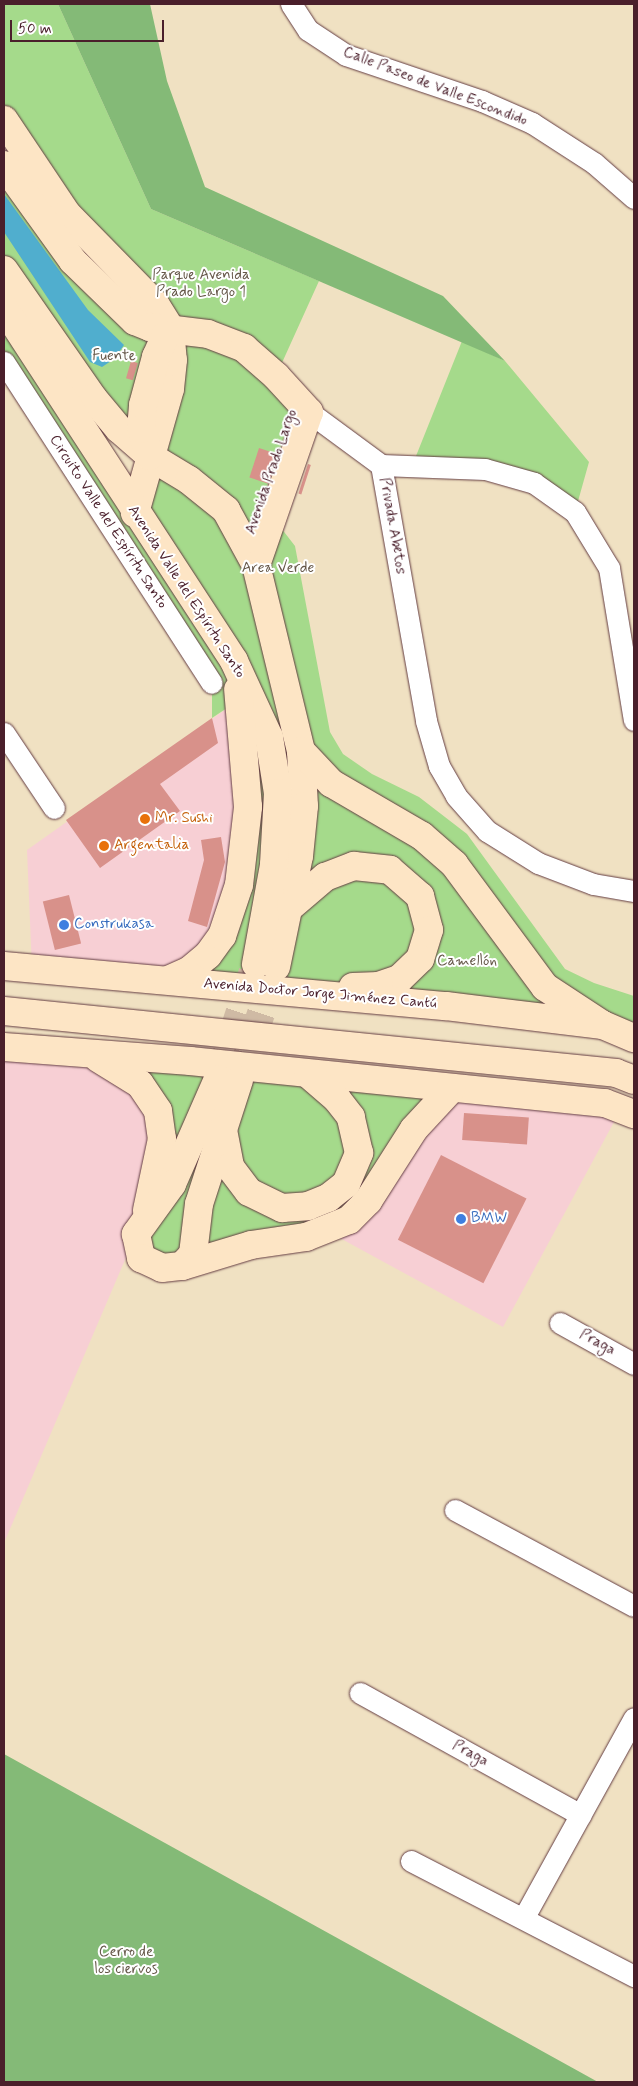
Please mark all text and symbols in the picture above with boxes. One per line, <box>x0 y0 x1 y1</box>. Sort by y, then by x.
scale bar <box>12 10 166 42</box>
text: 50 m <box>18 19 52 39</box>
street label: Calle Paseo de Valle Escondido <box>342 44 528 130</box>
park label: Parque Avenida Prado Largo 1 <box>152 266 250 301</box>
park label: Fuente <box>92 348 136 366</box>
street label: Avenida Prado Largo <box>242 407 302 537</box>
street label: Circuito Valle del Espíritu Santo <box>46 433 170 611</box>
street label: Privada Abetos <box>375 476 409 576</box>
street label: Avenida Valle del Espíritu Santo <box>124 503 248 681</box>
park label: Area Verde <box>242 560 314 578</box>
place label: Mr. Sushi <box>155 810 213 828</box>
marker: Mr. Sushi <box>139 813 151 825</box>
place label: Argentalia <box>114 837 189 855</box>
marker: Argentalia <box>98 840 110 852</box>
place label: Construkasa <box>74 916 154 934</box>
marker: Construkasa <box>58 919 70 931</box>
park label: Camellón <box>437 953 497 971</box>
street label: Avenida Doctor Jorge Jiménez Cantú <box>200 975 440 1013</box>
place label: BMW <box>471 1210 507 1228</box>
marker: BMW <box>455 1213 467 1225</box>
street label: Praga <box>576 1326 618 1360</box>
street label: Praga <box>449 1737 491 1771</box>
park label: Cerro de los ciervos <box>95 1943 157 1978</box>

